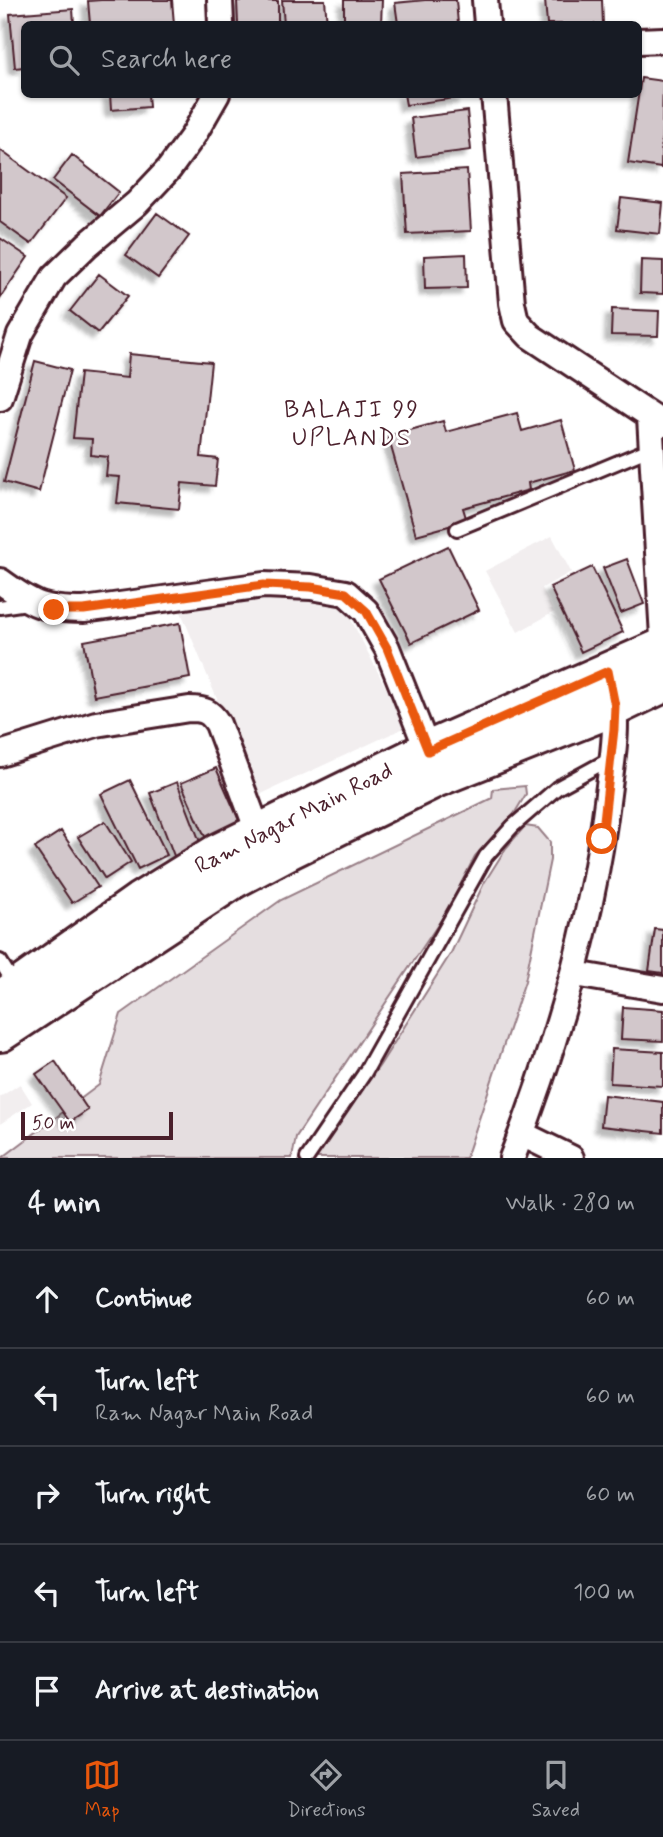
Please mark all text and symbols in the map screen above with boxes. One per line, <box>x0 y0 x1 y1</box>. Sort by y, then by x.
search box <box>21 21 642 98</box>
icon: search <box>45 41 83 79</box>
text: Search here <box>101 43 232 77</box>
district label: BALAJI 99 UPLANDS <box>284 395 420 454</box>
route end <box>38 594 69 625</box>
street label: Ram Nagar Main Road <box>190 756 398 882</box>
route start <box>586 823 617 854</box>
scale bar <box>21 1109 173 1141</box>
text: 50 m <box>32 1111 75 1136</box>
text: 4 min <box>28 1184 101 1223</box>
text: Walk · 280 m <box>505 1189 635 1219</box>
icon: ahead <box>28 1280 66 1318</box>
text: Continue <box>95 1282 192 1316</box>
text: 60 m <box>586 1284 635 1314</box>
text: Turn left <box>95 1365 199 1399</box>
icon: left <box>28 1378 66 1416</box>
text: 60 m <box>586 1382 635 1412</box>
text: Ram Nagar Main Road <box>95 1399 313 1429</box>
icon: right <box>28 1476 66 1514</box>
text: Turn right <box>95 1478 211 1512</box>
text: 60 m <box>586 1480 635 1510</box>
icon: left <box>28 1574 66 1612</box>
text: Turn left <box>95 1576 199 1610</box>
text: 100 m <box>573 1578 635 1608</box>
icon: arrive <box>28 1672 66 1710</box>
text: Arrive at destination <box>95 1674 319 1708</box>
tab: Map <box>83 1756 121 1823</box>
tab: Directions <box>287 1756 366 1823</box>
tab: Saved <box>532 1756 580 1823</box>

